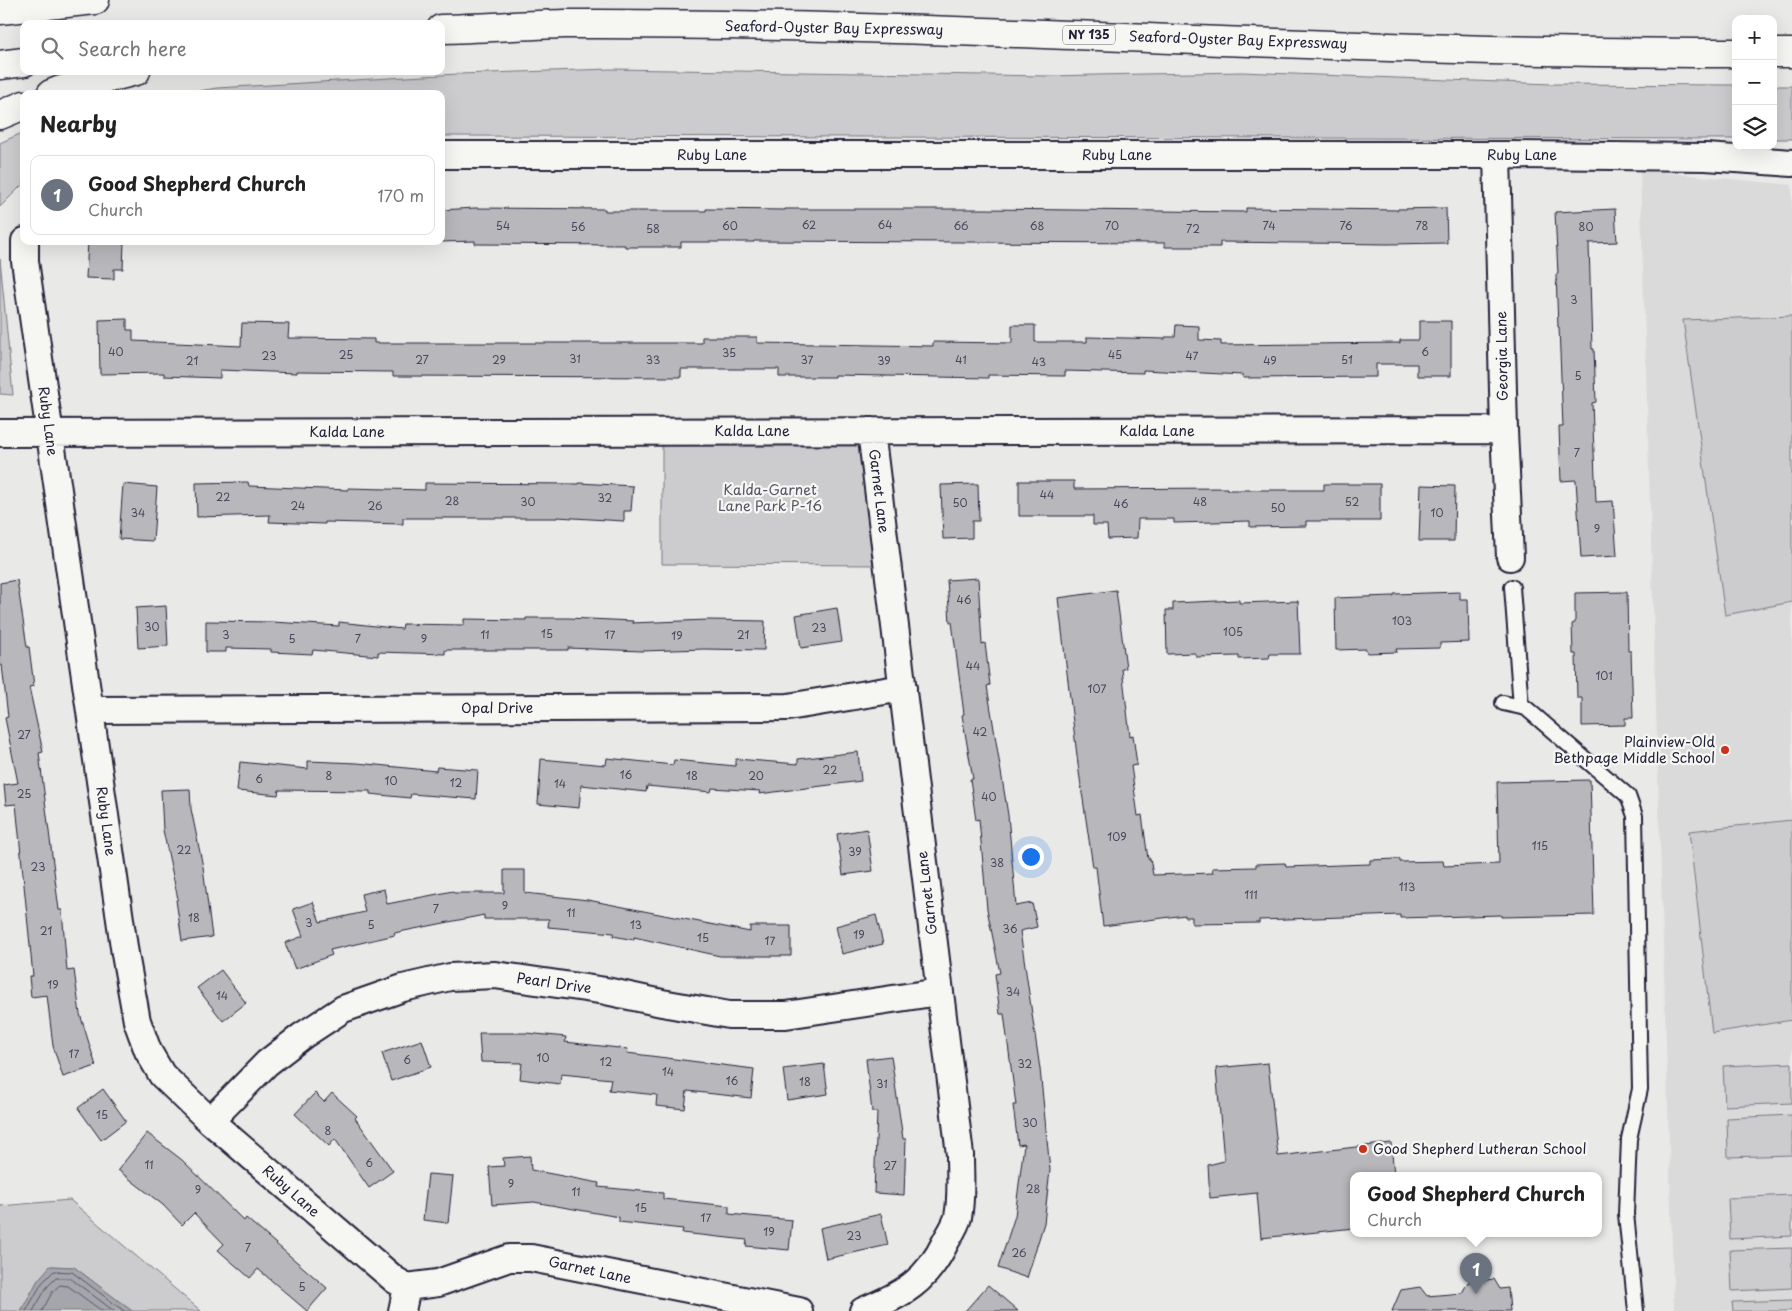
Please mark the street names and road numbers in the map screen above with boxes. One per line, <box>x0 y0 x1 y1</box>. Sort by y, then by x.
street label: Seaford-Oyster Bay Expressway <box>725 15 943 40</box>
street label: Seaford-Oyster Bay Expressway <box>1128 25 1348 54</box>
road number: NY 135 <box>1063 26 1115 44</box>
street label: Ruby Lane <box>677 144 747 165</box>
street label: Ruby Lane <box>1082 144 1152 165</box>
street label: Ruby Lane <box>1487 144 1557 165</box>
street label: Georgia Lane <box>1490 311 1513 401</box>
street label: Ruby Lane <box>33 385 64 457</box>
street label: Kalda Lane <box>714 420 790 441</box>
street label: Kalda Lane <box>1119 420 1195 441</box>
street label: Kalda Lane <box>309 421 385 442</box>
street label: Garnet Lane <box>864 448 895 534</box>
street label: Opal Drive <box>461 697 533 718</box>
street label: Ruby Lane <box>91 785 122 857</box>
street label: Garnet Lane <box>911 850 942 936</box>
street label: Pearl Drive <box>515 967 593 998</box>
street label: Ruby Lane <box>258 1160 325 1222</box>
street label: Garnet Lane <box>547 1250 634 1289</box>

